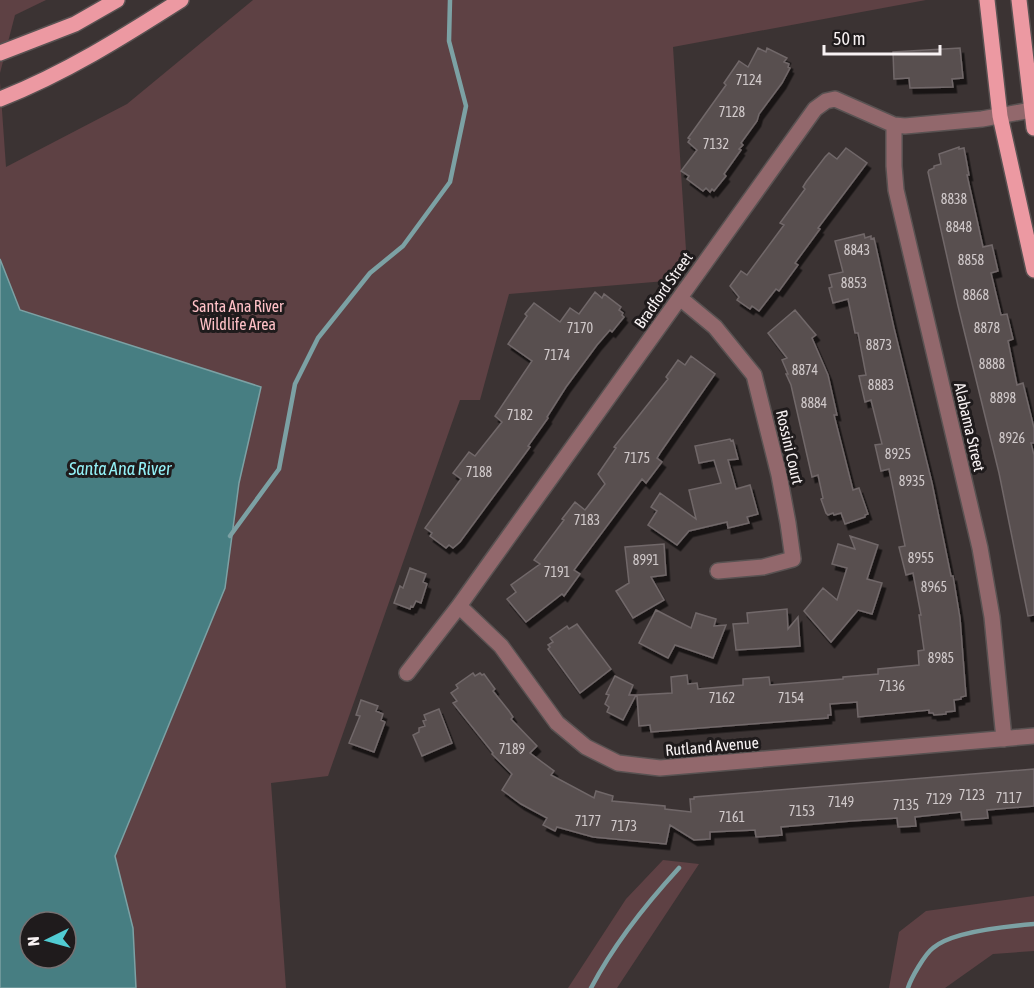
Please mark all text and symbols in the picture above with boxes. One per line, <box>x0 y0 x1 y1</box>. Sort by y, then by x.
scale bar <box>824 18 940 56</box>
text: 50 m <box>833 28 865 49</box>
house number: 7124 <box>736 72 763 88</box>
house number: 7128 <box>719 104 746 120</box>
house number: 7132 <box>703 136 729 152</box>
house number: 8838 <box>941 191 968 207</box>
house number: 8848 <box>946 219 973 235</box>
house number: 8843 <box>844 242 870 258</box>
street label: Bradford Street <box>630 248 696 331</box>
house number: 8858 <box>958 252 985 268</box>
house number: 8853 <box>841 275 867 291</box>
house number: 8868 <box>963 287 990 303</box>
park label: Santa Ana River Wildlife Area <box>192 297 284 333</box>
house number: 7170 <box>567 320 594 336</box>
house number: 8878 <box>974 320 1001 336</box>
house number: 8873 <box>866 337 892 353</box>
house number: 7174 <box>544 347 571 363</box>
house number: 8888 <box>979 356 1006 372</box>
house number: 8874 <box>792 362 819 378</box>
house number: 8883 <box>868 377 894 393</box>
street label: Alabama Street <box>951 381 989 474</box>
house number: 8898 <box>990 390 1017 406</box>
house number: 8884 <box>801 395 828 411</box>
house number: 7182 <box>507 407 533 423</box>
street label: Rossini Court <box>773 408 807 486</box>
house number: 8926 <box>999 430 1026 446</box>
house number: 8925 <box>885 446 911 462</box>
house number: 7175 <box>624 450 650 466</box>
water label: Santa Ana River <box>68 458 172 479</box>
house number: 7188 <box>466 464 493 480</box>
house number: 8935 <box>899 473 925 489</box>
house number: 7183 <box>574 512 600 528</box>
house number: 8955 <box>908 550 934 566</box>
house number: 8991 <box>633 552 659 568</box>
house number: 7191 <box>544 564 570 580</box>
house number: 8965 <box>921 579 947 595</box>
house number: 8985 <box>928 650 954 666</box>
house number: 7136 <box>879 678 906 694</box>
house number: 7162 <box>709 690 735 706</box>
house number: 7154 <box>778 690 805 706</box>
street label: Rutland Avenue <box>664 733 760 759</box>
house number: 7189 <box>499 741 525 757</box>
house number: 7123 <box>959 787 985 803</box>
house number: 7117 <box>996 790 1022 806</box>
house number: 7129 <box>926 791 952 807</box>
house number: 7149 <box>828 794 854 810</box>
house number: 7135 <box>893 797 919 813</box>
house number: 7153 <box>789 803 815 819</box>
house number: 7161 <box>719 809 745 825</box>
house number: 7177 <box>575 813 601 829</box>
house number: 7173 <box>611 818 637 834</box>
north arrow <box>18 910 78 970</box>
text: N <box>24 936 42 947</box>

